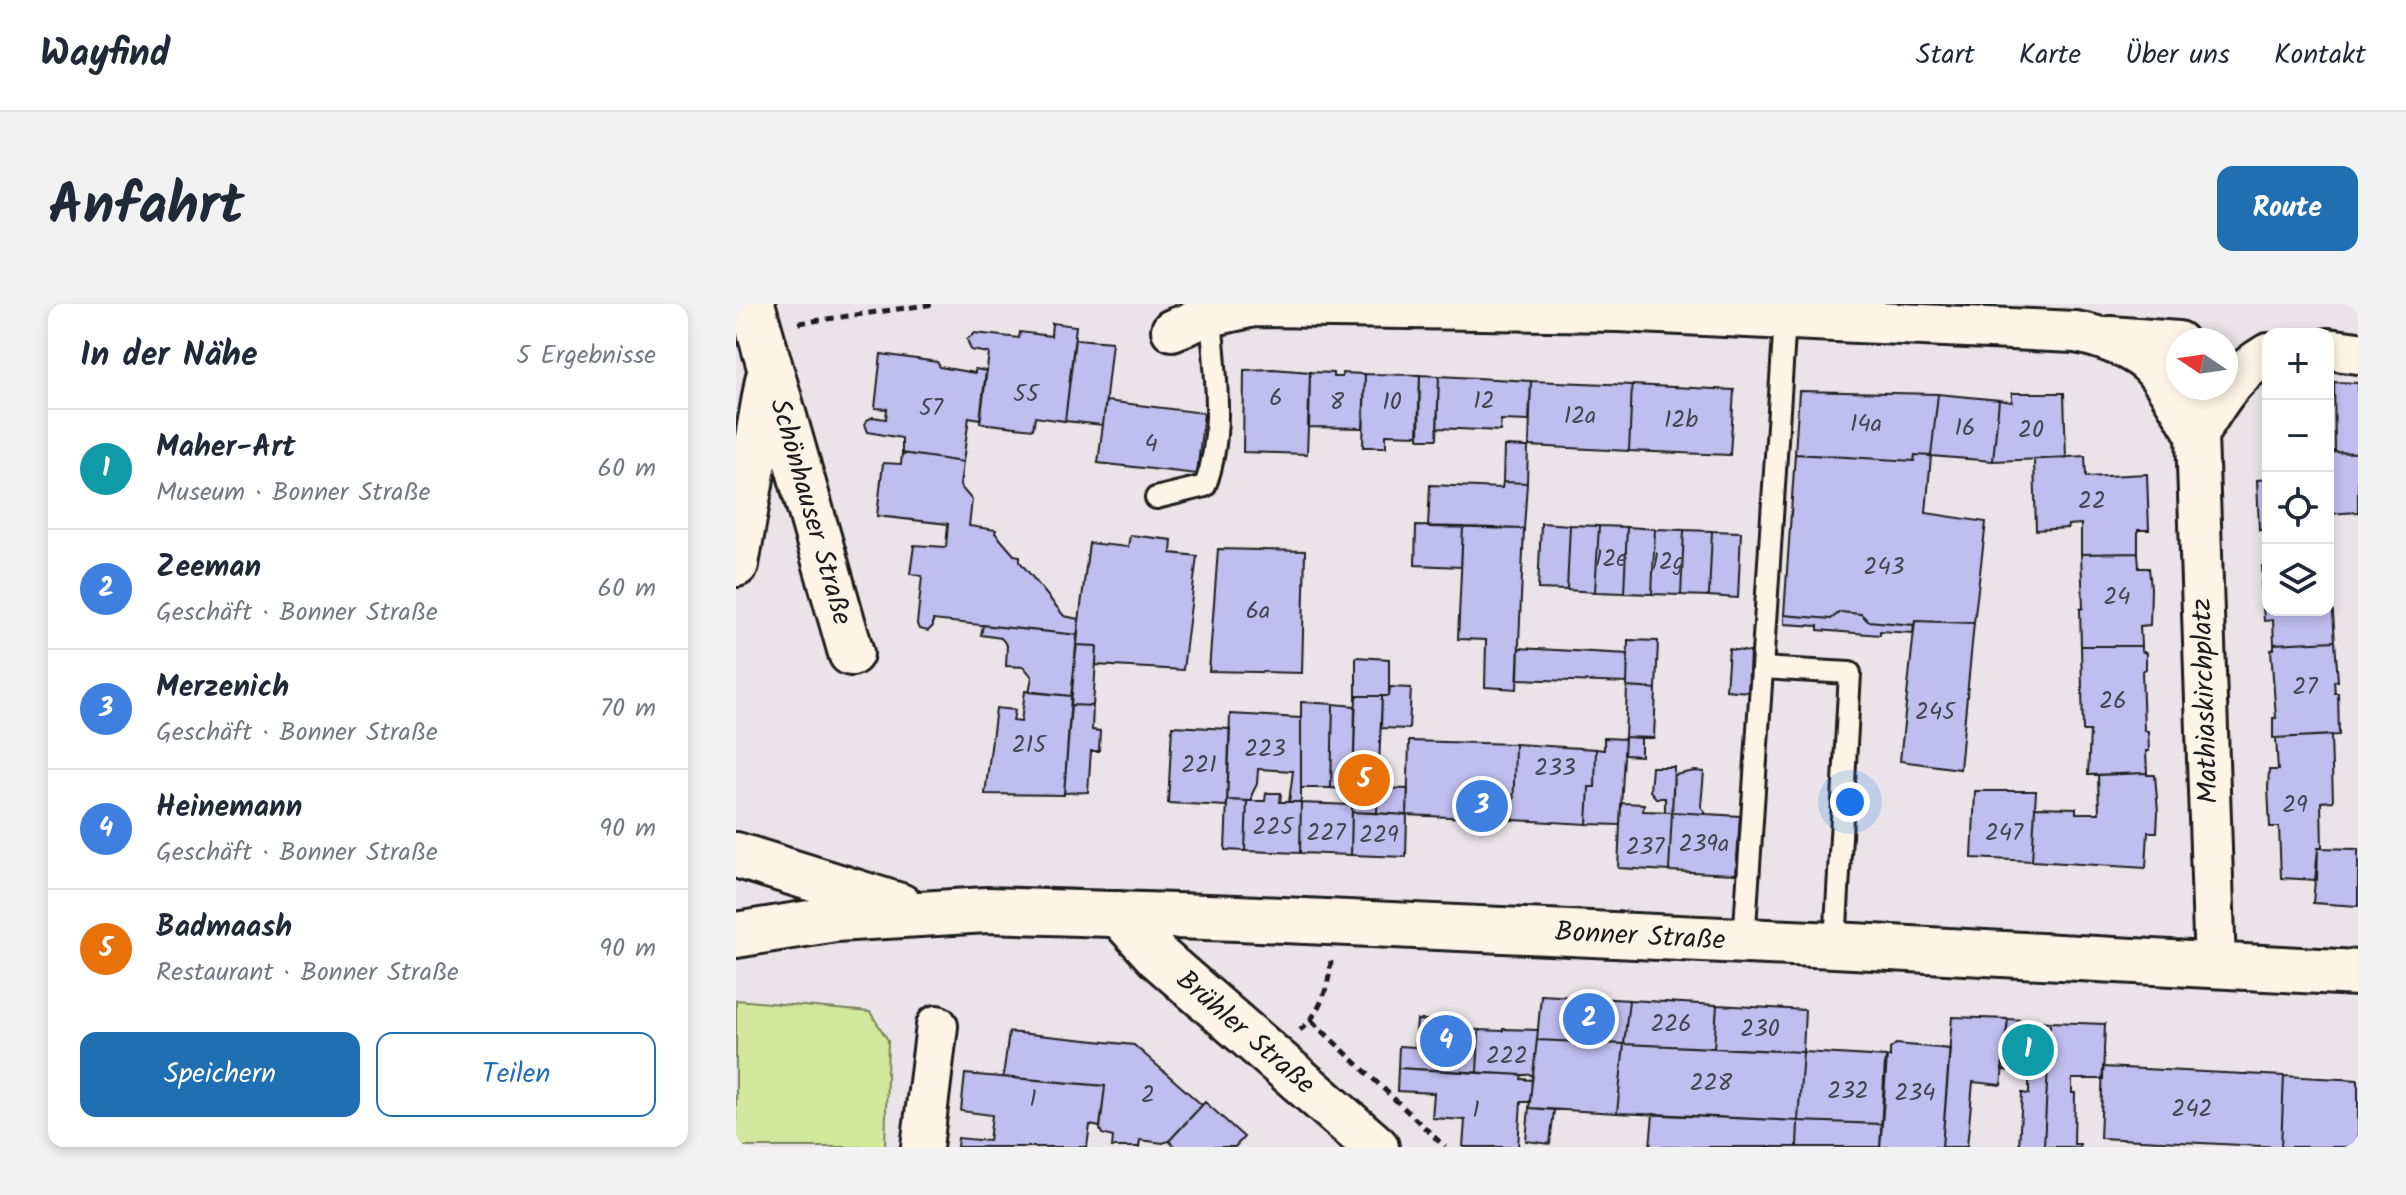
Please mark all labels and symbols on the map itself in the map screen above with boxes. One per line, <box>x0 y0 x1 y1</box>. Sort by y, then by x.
north arrow <box>2166 328 2238 400</box>
house number: 55 <box>1013 375 1041 414</box>
house number: 6 <box>1269 379 1283 418</box>
house number: 12 <box>1473 382 1495 421</box>
house number: 8 <box>1330 383 1345 422</box>
house number: 10 <box>1382 383 1402 422</box>
house number: 57 <box>919 389 944 428</box>
street label: Schönhauser Straße <box>756 394 864 631</box>
house number: 12a <box>1564 397 1596 436</box>
house number: 12b <box>1664 401 1698 440</box>
house number: 14a <box>1850 405 1882 444</box>
house number: 16 <box>1955 409 1975 448</box>
house number: 20 <box>2018 411 2044 450</box>
house number: 4 <box>1144 425 1158 464</box>
house number: 22 <box>2078 482 2106 521</box>
house number: 12e <box>1595 540 1627 579</box>
house number: 12g <box>1652 543 1684 582</box>
house number: 243 <box>1864 548 1904 587</box>
house number: 24 <box>2103 578 2131 617</box>
house number: 6a <box>1246 592 1270 631</box>
street label: Mathiaskirchplatz <box>2180 597 2232 805</box>
house number: 27 <box>2292 668 2318 707</box>
house number: 26 <box>2099 682 2127 721</box>
house number: 245 <box>1915 693 1957 732</box>
house number: 215 <box>1012 726 1048 765</box>
house number: 223 <box>1244 730 1286 769</box>
house number: 221 <box>1181 746 1217 785</box>
house number: 233 <box>1534 749 1576 788</box>
pin: 5 <box>1338 750 1390 810</box>
pin: 3 <box>1456 776 1508 836</box>
your location <box>1830 782 1870 822</box>
house number: 29 <box>2282 786 2308 825</box>
house number: 225 <box>1253 808 1295 847</box>
house number: 227 <box>1307 814 1346 853</box>
house number: 247 <box>1985 814 2024 853</box>
house number: 229 <box>1359 816 1399 855</box>
house number: 239a <box>1679 825 1729 864</box>
house number: 237 <box>1626 828 1665 867</box>
street label: Bonner Straße <box>1554 910 1727 964</box>
street label: Brühler Straße <box>1165 959 1325 1107</box>
pin: 2 <box>1563 989 1615 1049</box>
house number: 226 <box>1650 1005 1692 1044</box>
house number: 230 <box>1740 1010 1780 1049</box>
pin: 4 <box>1420 1011 1472 1071</box>
pin: 1 <box>2002 1020 2054 1080</box>
house number: 222 <box>1486 1037 1528 1076</box>
house number: 228 <box>1690 1064 1733 1103</box>
house number: 232 <box>1827 1072 1869 1111</box>
house number: 234 <box>1895 1074 1935 1113</box>
house number: 2 <box>1141 1076 1155 1115</box>
house number: 1 <box>1029 1080 1037 1119</box>
house number: 242 <box>2171 1090 2213 1129</box>
house number: 1 <box>1472 1091 1480 1130</box>

